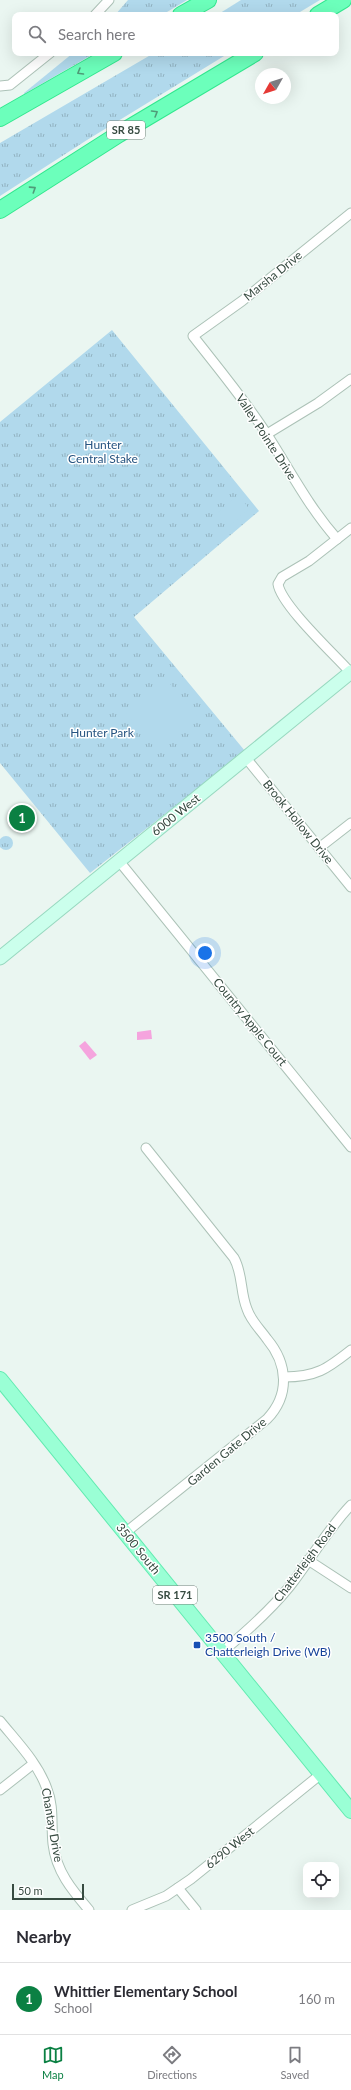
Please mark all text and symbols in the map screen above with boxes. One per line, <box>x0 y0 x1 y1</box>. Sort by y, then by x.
search box <box>12 12 339 56</box>
icon: search <box>26 23 48 45</box>
text: Search here <box>58 25 135 43</box>
one-way arrow <box>77 68 84 75</box>
north arrow <box>255 68 291 104</box>
one-way arrow <box>151 110 158 117</box>
road number: SR 85 <box>107 121 145 139</box>
one-way arrow <box>29 186 36 194</box>
street label: Marsha Drive <box>240 248 305 304</box>
street label: Valley Pointe Drive <box>233 391 300 483</box>
park label: Hunter Central Stake <box>68 437 138 466</box>
park label: Hunter Park <box>70 725 135 740</box>
street label: Brook Hollow Drive <box>260 777 337 867</box>
street label: 6000 West <box>148 790 204 839</box>
pin: 1 <box>9 803 35 833</box>
your location <box>195 943 215 963</box>
street label: Country Apple Court <box>210 975 291 1069</box>
street label: Garden Gate Drive <box>184 1414 269 1489</box>
street label: 3500 South <box>113 1520 164 1577</box>
street label: Chatterleigh Road <box>270 1521 339 1605</box>
road number: SR 171 <box>153 1586 197 1604</box>
place label: 3500 South / Chatterleigh Drive (WB) <box>205 1630 331 1659</box>
marker: 3500 South / Chatterleigh Drive (WB) <box>192 1640 202 1650</box>
street label: Chantay Drive <box>39 1787 66 1863</box>
street label: 6290 West <box>202 1823 258 1872</box>
map controls <box>303 1862 339 1898</box>
button: locate <box>303 1862 339 1898</box>
scale bar <box>12 1882 84 1901</box>
text: 50 m <box>18 1884 43 1897</box>
text: Nearby <box>16 1926 71 1947</box>
text: Whittier Elementary School <box>54 1982 237 2000</box>
text: 1 <box>25 1991 33 2007</box>
text: 160 m <box>298 1991 335 2007</box>
text: School <box>54 2000 92 2016</box>
tab: Map <box>42 2044 64 2081</box>
tab: Directions <box>147 2044 197 2081</box>
tab: Saved <box>280 2044 309 2081</box>

